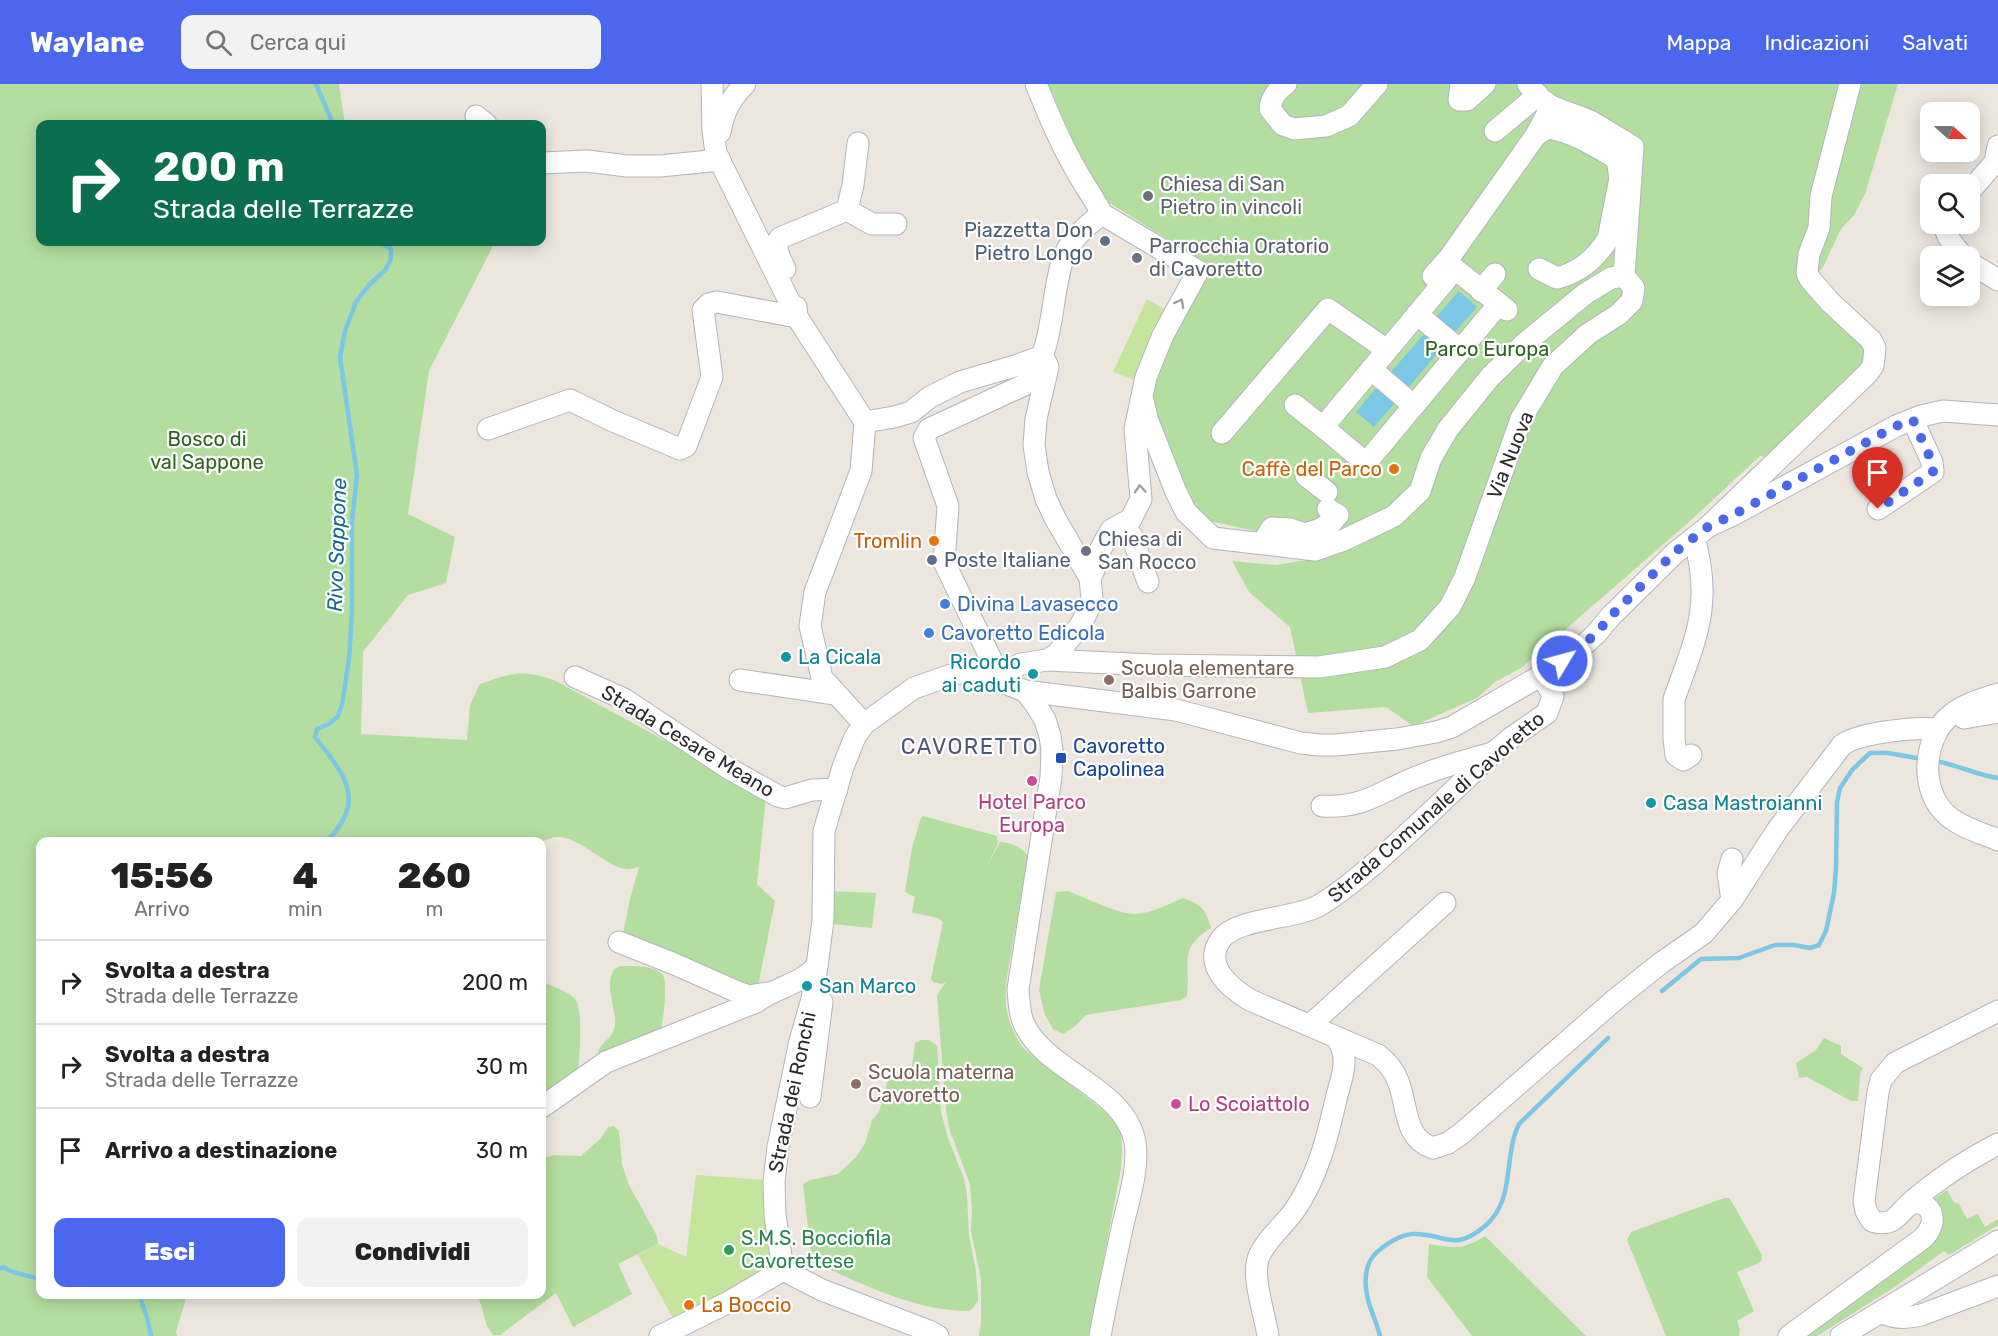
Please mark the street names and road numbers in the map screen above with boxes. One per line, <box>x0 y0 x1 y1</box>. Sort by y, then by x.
street label: Via Nuova <box>1482 408 1538 502</box>
street label: Strada Cesare Meano <box>597 680 779 802</box>
street label: Strada Comunale di Cavoretto <box>1323 706 1549 908</box>
street label: Strada dei Ronchi <box>763 1009 821 1175</box>

